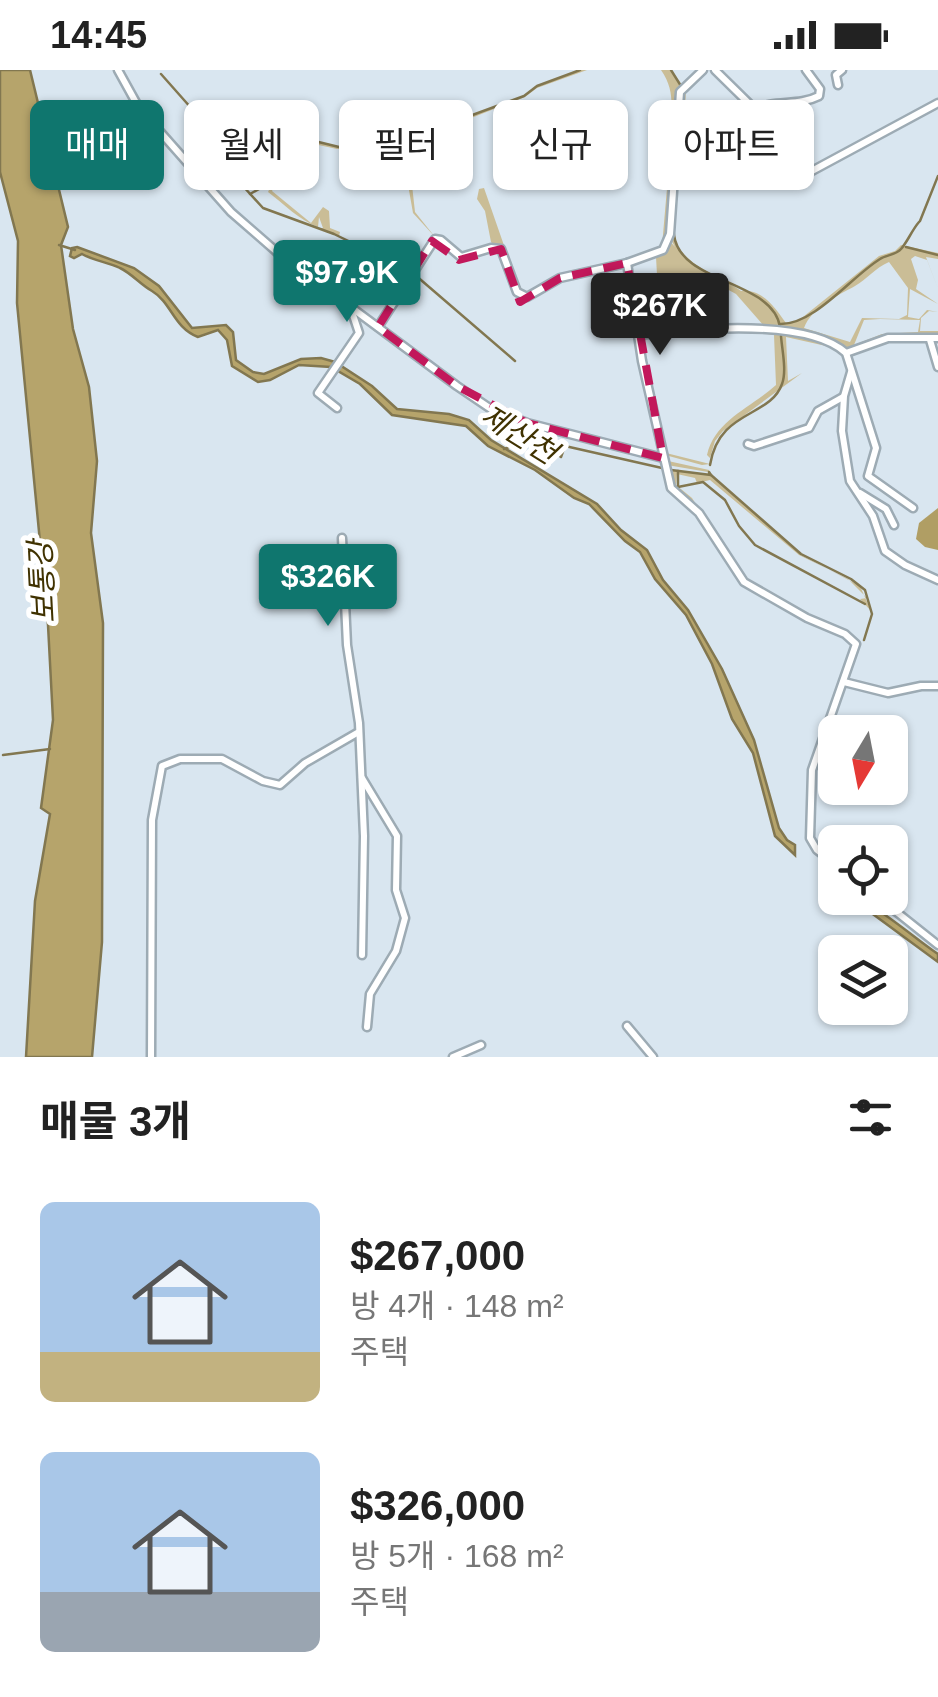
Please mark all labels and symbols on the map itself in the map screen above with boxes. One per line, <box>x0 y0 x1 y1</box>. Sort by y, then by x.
pin: $97.9K <box>266 240 428 325</box>
pin: $267K <box>590 273 730 358</box>
water label: 제산천 <box>475 398 566 472</box>
water label: 보통강 <box>23 536 61 624</box>
pin: $326K <box>258 544 398 629</box>
north arrow <box>818 715 908 805</box>

